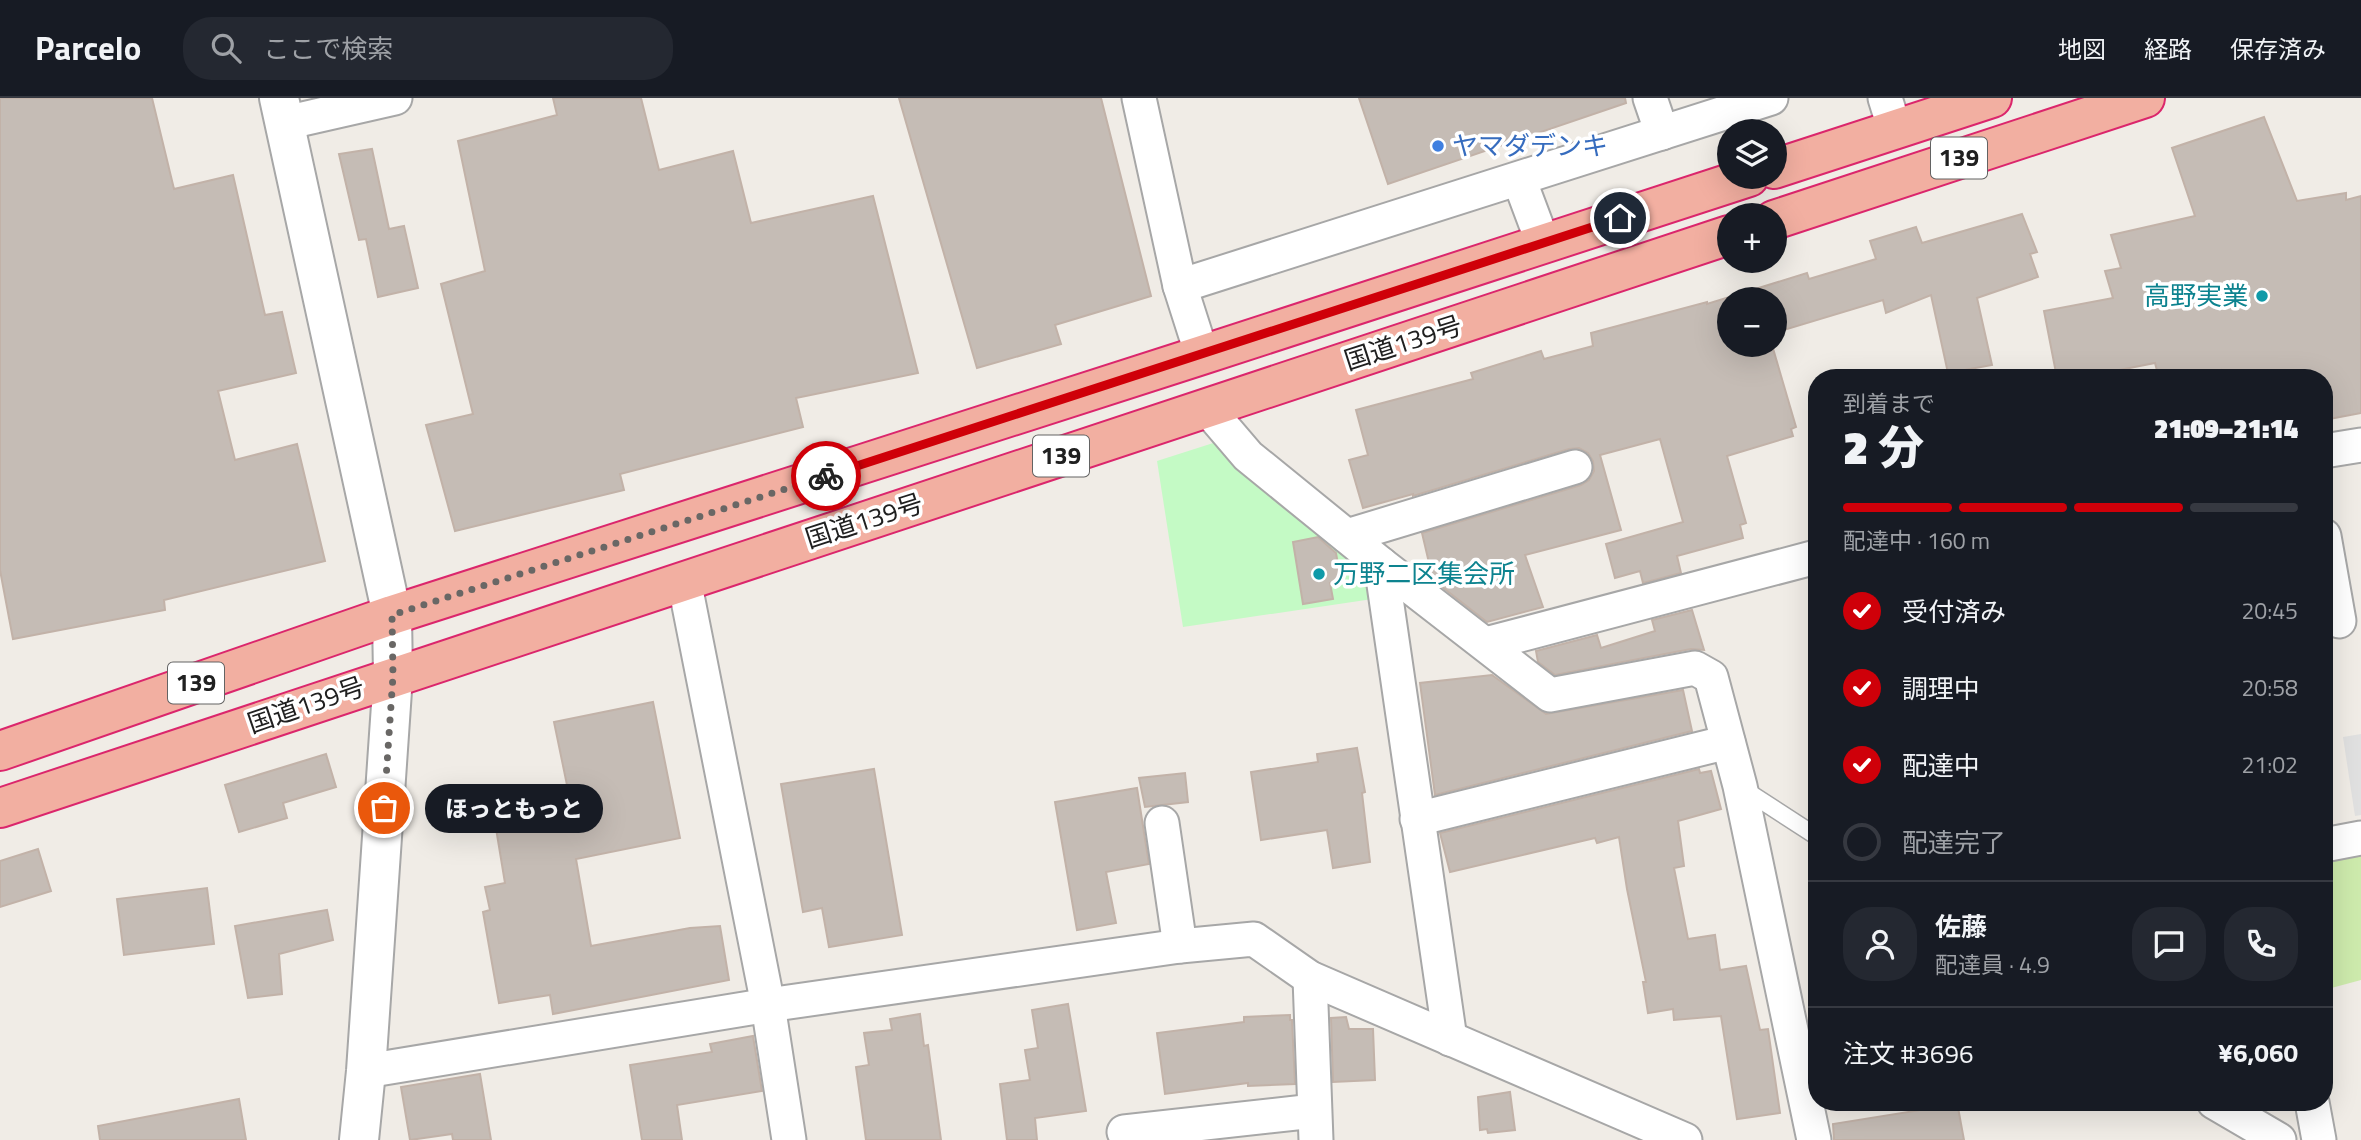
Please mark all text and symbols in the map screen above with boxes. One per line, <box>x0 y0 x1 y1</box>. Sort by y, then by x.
search box <box>183 17 673 80</box>
text: Parcelo <box>35 23 141 73</box>
icon: search <box>207 29 245 67</box>
text: ここで検索 <box>263 29 393 68</box>
text: 地図 <box>2058 31 2106 67</box>
text: 経路 <box>2144 31 2192 67</box>
text: 保存済み <box>2230 31 2326 67</box>
map controls <box>1717 119 1787 357</box>
button: layers <box>1717 119 1787 189</box>
place label: ヤマダデンキ <box>1452 126 1608 165</box>
marker: ヤマダデンキ <box>1430 138 1446 154</box>
road number: 139 <box>1931 138 1987 178</box>
pin <box>1590 188 1650 248</box>
icon: home <box>1601 199 1639 237</box>
button: + <box>1717 203 1787 273</box>
place label: 高野実業 <box>2144 276 2248 315</box>
button: − <box>1717 287 1787 357</box>
marker: 高野実業 <box>2254 288 2270 304</box>
street label: 国道139号 <box>1339 305 1467 380</box>
text: 到着まで <box>1843 386 1935 421</box>
text: 21:09–21:14 <box>2154 409 2298 448</box>
text: 2 分 <box>1843 412 1924 482</box>
road number: 139 <box>1033 436 1089 477</box>
courier <box>791 441 861 511</box>
icon: bike <box>807 457 845 495</box>
street label: 国道139号 <box>800 483 928 558</box>
text: 配達中 · 160 m <box>1843 523 1990 558</box>
place label: 万野二区集会所 <box>1333 554 1515 593</box>
marker: 万野二区集会所 <box>1311 566 1327 582</box>
icon: check <box>1843 592 1881 630</box>
text: 受付済み <box>1902 592 2006 631</box>
text: 20:45 <box>2241 593 2298 628</box>
road number: 139 <box>168 662 224 704</box>
street label: 国道139号 <box>242 666 370 743</box>
icon: check <box>1843 669 1881 707</box>
text: 調理中 <box>1902 669 1980 708</box>
text: 20:58 <box>2241 670 2298 705</box>
icon: check <box>1843 746 1881 784</box>
text: 配達中 <box>1902 746 1980 785</box>
text: 21:02 <box>2241 747 2298 782</box>
pin <box>354 778 414 838</box>
callout: ほっともっと <box>426 784 604 832</box>
icon: bag <box>365 789 403 827</box>
text: ほっともっと <box>445 791 583 826</box>
text: 配達完了 <box>1902 823 2006 862</box>
button: person <box>1843 907 1917 981</box>
text: 佐藤 <box>1935 907 1987 946</box>
button: chat <box>2132 907 2206 981</box>
button: phone <box>2224 907 2298 981</box>
text: 配達員 · 4.9 <box>1935 947 2050 982</box>
text: ¥6,060 <box>2218 1033 2298 1072</box>
text: 注文 #3696 <box>1843 1034 1974 1073</box>

